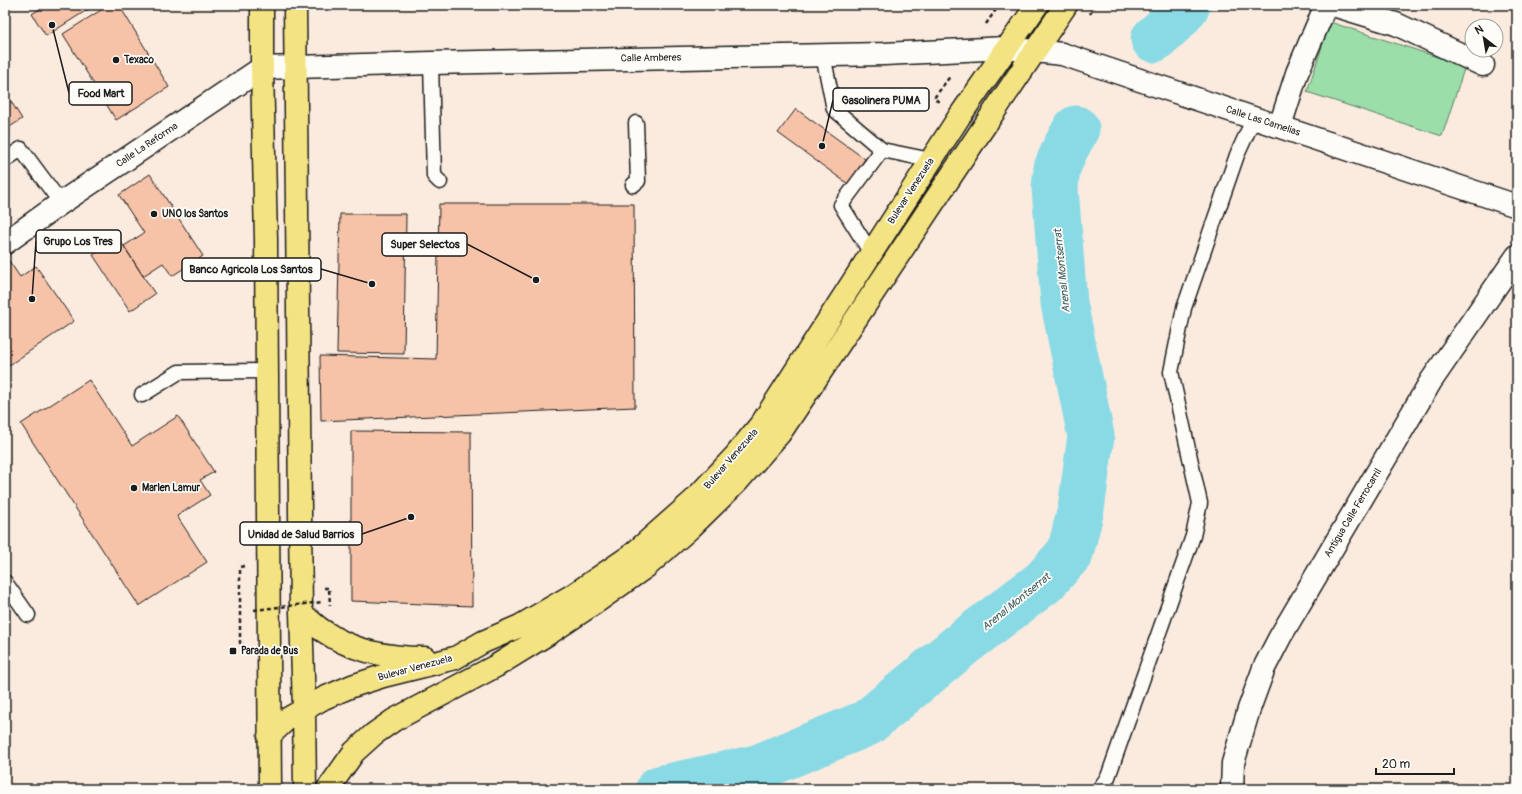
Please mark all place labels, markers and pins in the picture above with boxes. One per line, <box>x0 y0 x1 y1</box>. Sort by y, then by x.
place label: Texaco <box>123 54 155 66</box>
marker: Texaco <box>111 55 121 65</box>
callout: Food Mart <box>69 82 132 105</box>
callout: Gasolinera PUMA <box>833 88 929 111</box>
place label: UNO los Santos <box>162 208 228 220</box>
marker: UNO los Santos <box>149 209 159 219</box>
callout: Grupo Los Tres <box>36 230 121 253</box>
callout: Super Selectos <box>382 233 467 256</box>
callout: Banco Agricola Los Santos <box>182 258 321 281</box>
place label: Marlen Lamur <box>142 482 201 494</box>
marker: Marlen Lamur <box>129 483 139 493</box>
callout: Unidad de Salud Barrios <box>240 522 362 545</box>
place label: Parada de Bus <box>241 645 298 657</box>
marker: Parada de Bus <box>228 646 238 656</box>

